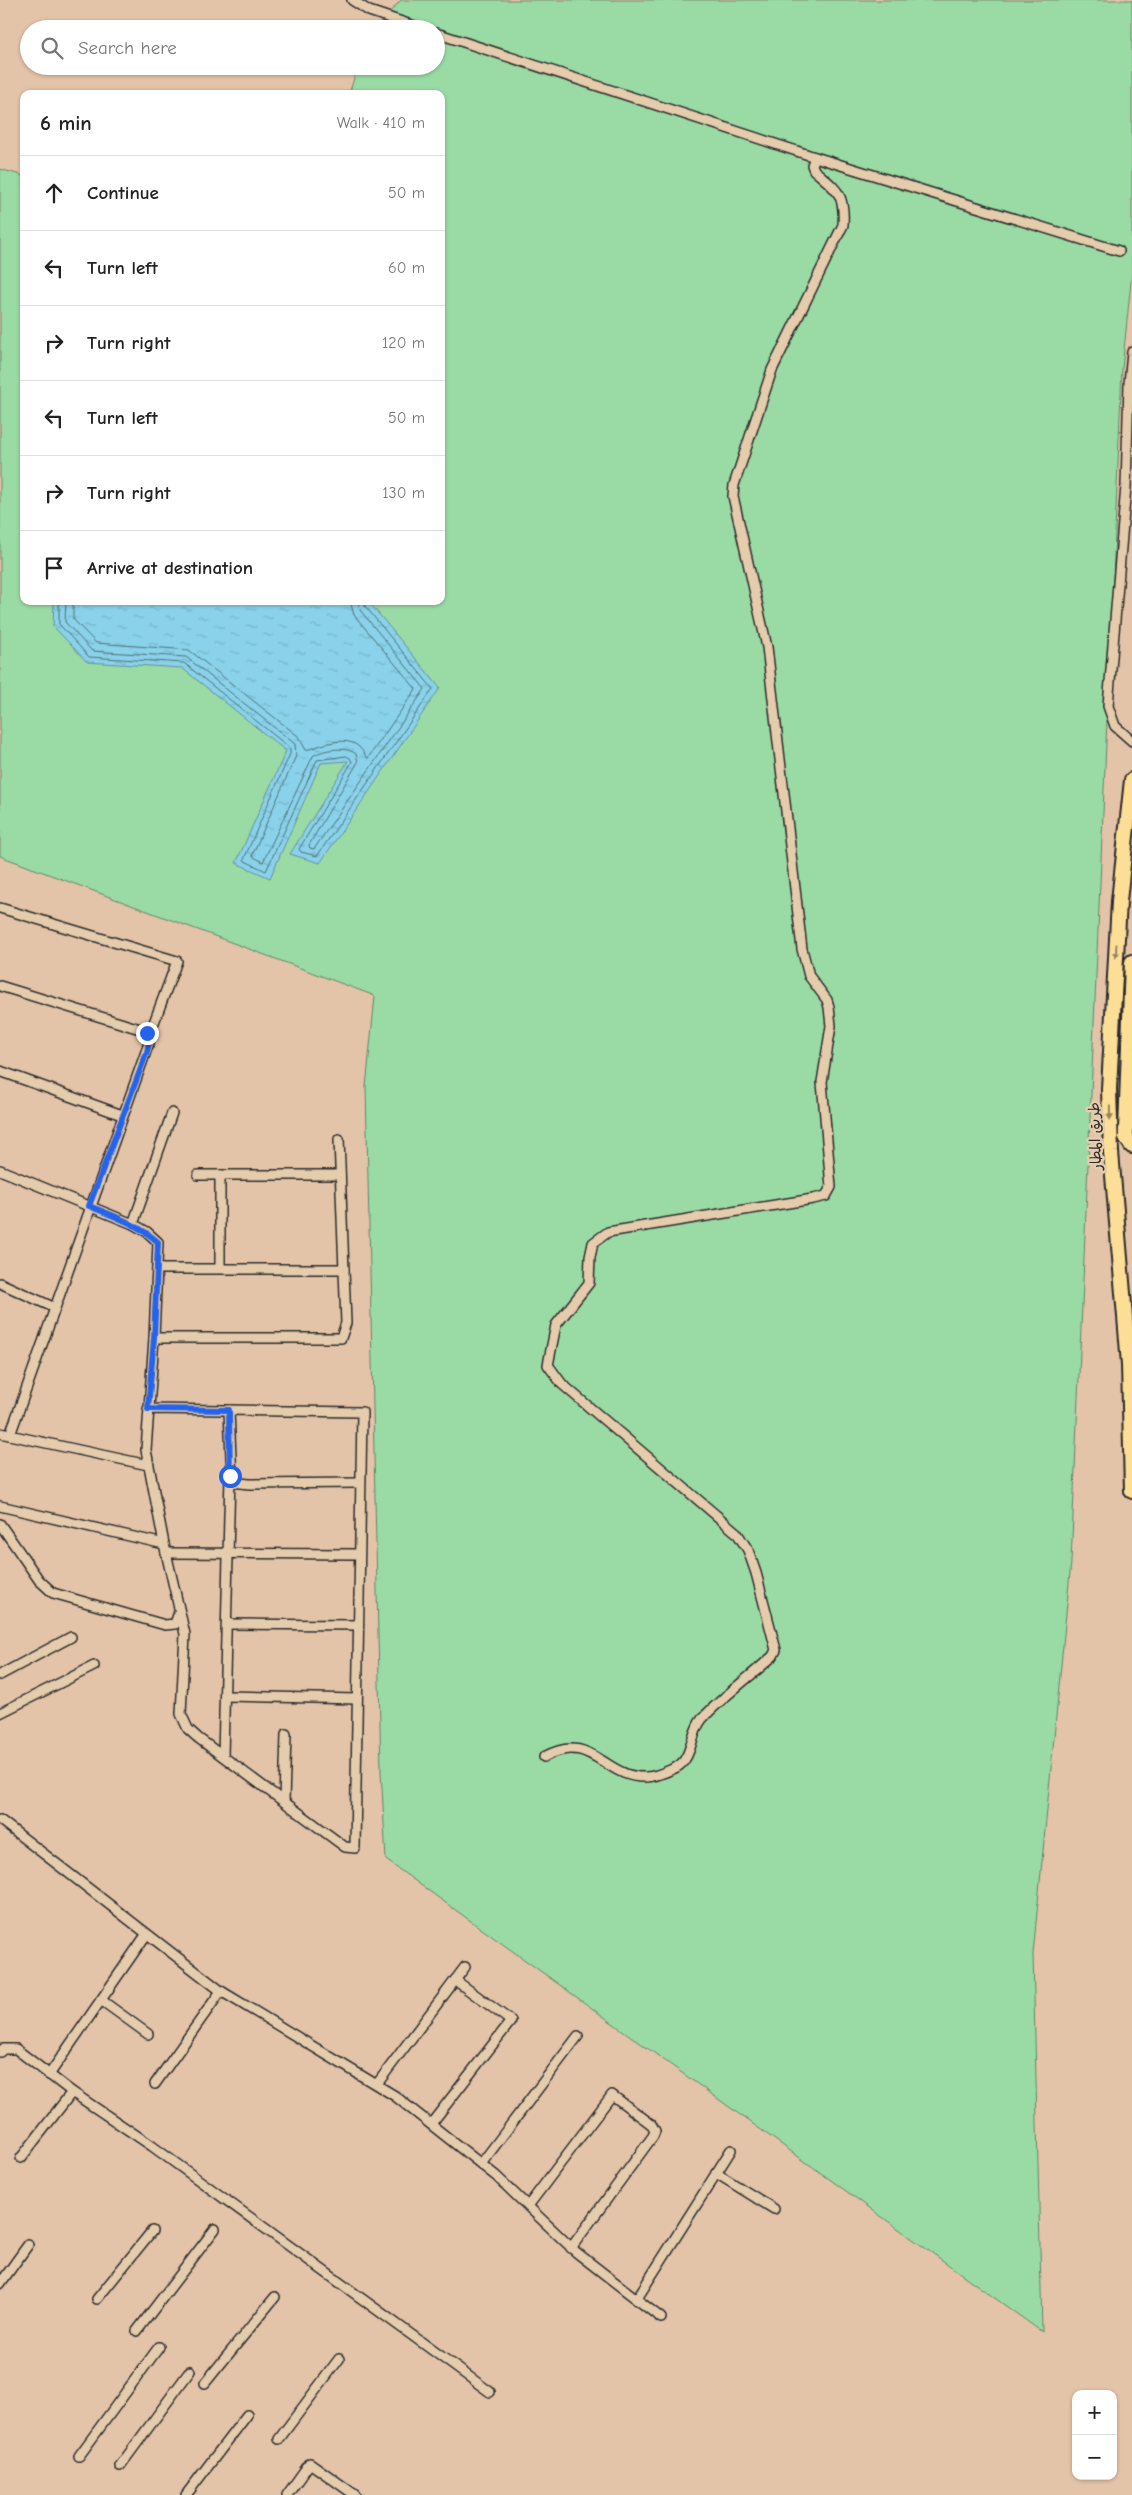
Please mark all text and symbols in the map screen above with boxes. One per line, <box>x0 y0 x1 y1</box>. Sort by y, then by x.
search box <box>20 20 445 75</box>
icon: search <box>38 34 66 62</box>
text: Search here <box>78 37 177 59</box>
text: 6 min <box>40 111 92 135</box>
text: Walk · 410 m <box>337 114 425 132</box>
icon: ahead <box>40 179 68 207</box>
text: Continue <box>87 182 159 204</box>
text: 50 m <box>388 184 425 202</box>
icon: left <box>40 254 68 282</box>
text: Turn left <box>87 257 158 279</box>
text: 60 m <box>388 259 425 277</box>
icon: right <box>40 329 68 357</box>
text: Turn right <box>87 332 171 354</box>
text: 120 m <box>382 334 425 352</box>
icon: left <box>40 404 68 432</box>
text: Turn left <box>87 407 158 429</box>
text: 50 m <box>388 409 425 427</box>
icon: right <box>40 479 68 507</box>
text: Turn right <box>87 482 171 504</box>
text: 130 m <box>382 484 425 502</box>
icon: arrive <box>40 554 68 582</box>
text: Arrive at destination <box>87 557 253 579</box>
one-way arrow <box>1111 943 1119 959</box>
route end <box>136 1022 159 1045</box>
street label: طريق المطار <box>1085 1102 1105 1171</box>
one-way arrow <box>1106 1105 1114 1121</box>
route start <box>219 1465 242 1488</box>
map controls <box>1072 2390 1117 2480</box>
button: + <box>1072 2390 1117 2435</box>
button: − <box>1072 2435 1117 2480</box>

